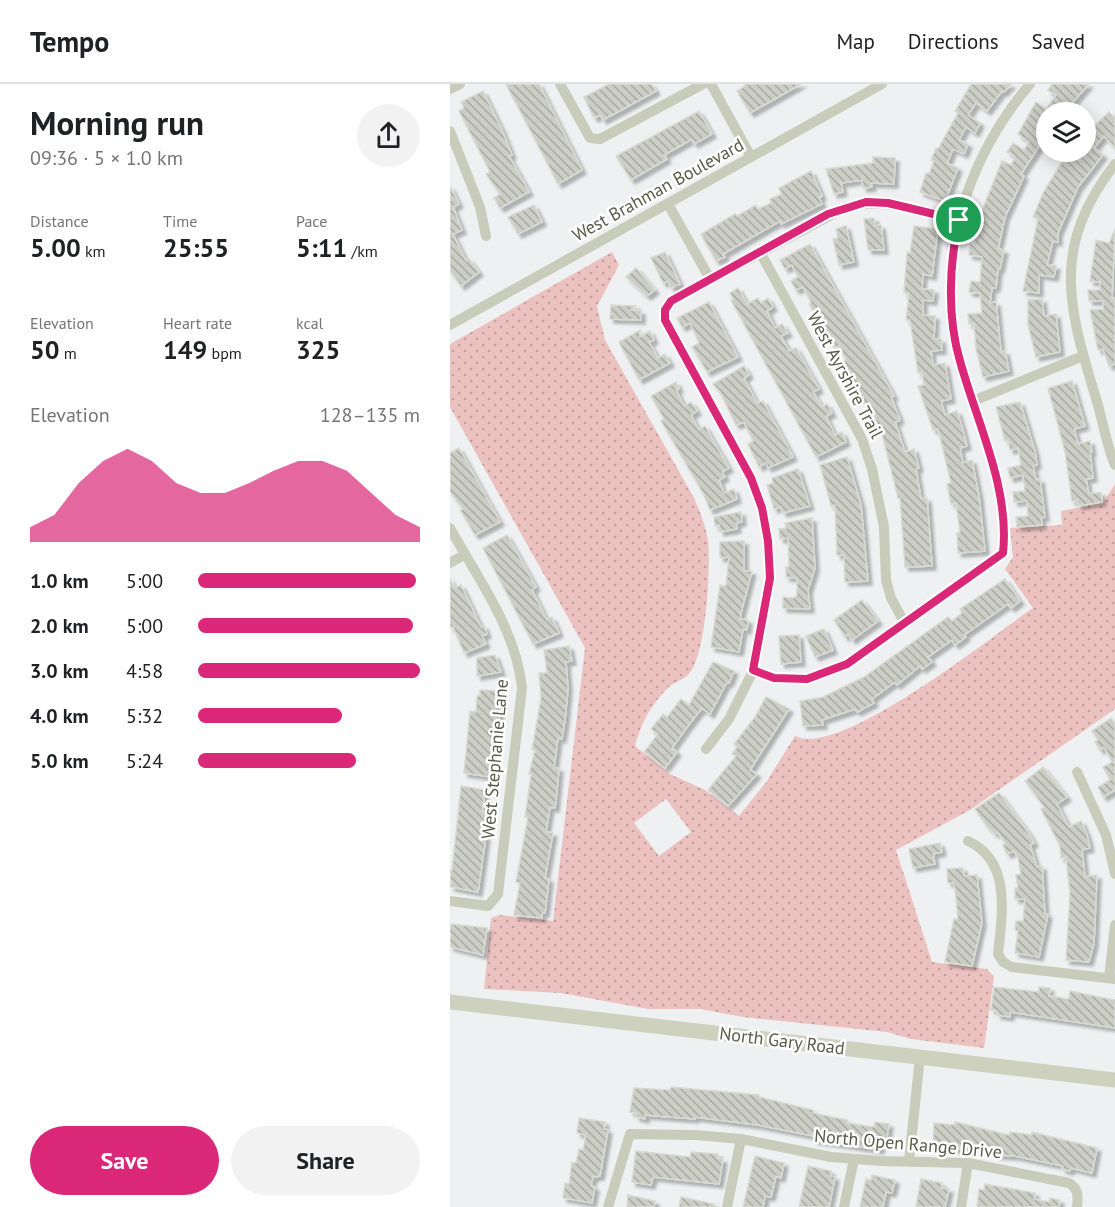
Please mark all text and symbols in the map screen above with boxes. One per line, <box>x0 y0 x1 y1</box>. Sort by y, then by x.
text: Tempo <box>30 23 109 60</box>
text: Map <box>836 28 875 55</box>
text: Directions <box>908 28 999 55</box>
text: Saved <box>1032 28 1085 55</box>
text: Morning run <box>30 101 204 144</box>
map controls <box>1036 102 1096 162</box>
button: layers <box>1036 102 1096 162</box>
button: share <box>357 104 420 167</box>
street label: West Brahman Boulevard <box>568 133 748 246</box>
text: 09:36 · 5 × 1.0 km <box>30 145 183 171</box>
pin <box>933 194 984 245</box>
icon: arrive <box>942 203 975 236</box>
text: Distance <box>30 211 89 231</box>
text: Time <box>163 211 197 231</box>
text: Pace <box>296 211 327 231</box>
text: 5.00 <box>30 231 81 264</box>
text: 25:55 <box>163 231 229 264</box>
text: 5:11 <box>296 231 347 264</box>
text: km <box>81 241 106 261</box>
text: /km <box>347 241 378 261</box>
street label: West Ayrshire Trail <box>802 307 889 443</box>
text: Elevation <box>30 313 94 333</box>
text: Heart rate <box>163 313 232 333</box>
text: kcal <box>296 313 323 333</box>
text: 50 <box>30 333 59 366</box>
text: 149 <box>163 333 207 366</box>
text: 325 <box>296 333 340 366</box>
text: m <box>59 343 77 363</box>
text: bpm <box>207 343 242 363</box>
text: Elevation <box>30 402 110 428</box>
text: 128–135 m <box>320 402 420 428</box>
text: 1.0 km <box>30 568 89 594</box>
text: 5:00 <box>126 568 163 594</box>
text: 2.0 km <box>30 613 89 639</box>
text: 5:00 <box>126 613 163 639</box>
text: 3.0 km <box>30 658 89 684</box>
text: 4:58 <box>126 658 163 684</box>
street label: West Stephanie Lane <box>476 678 513 840</box>
text: 4.0 km <box>30 703 89 729</box>
text: 5:32 <box>126 703 163 729</box>
text: 5.0 km <box>30 748 89 774</box>
text: 5:24 <box>126 748 163 774</box>
street label: North Gary Road <box>718 1021 846 1060</box>
street label: North Open Range Drive <box>813 1124 1003 1163</box>
button: Save <box>30 1126 219 1195</box>
button: Share <box>231 1126 420 1195</box>

